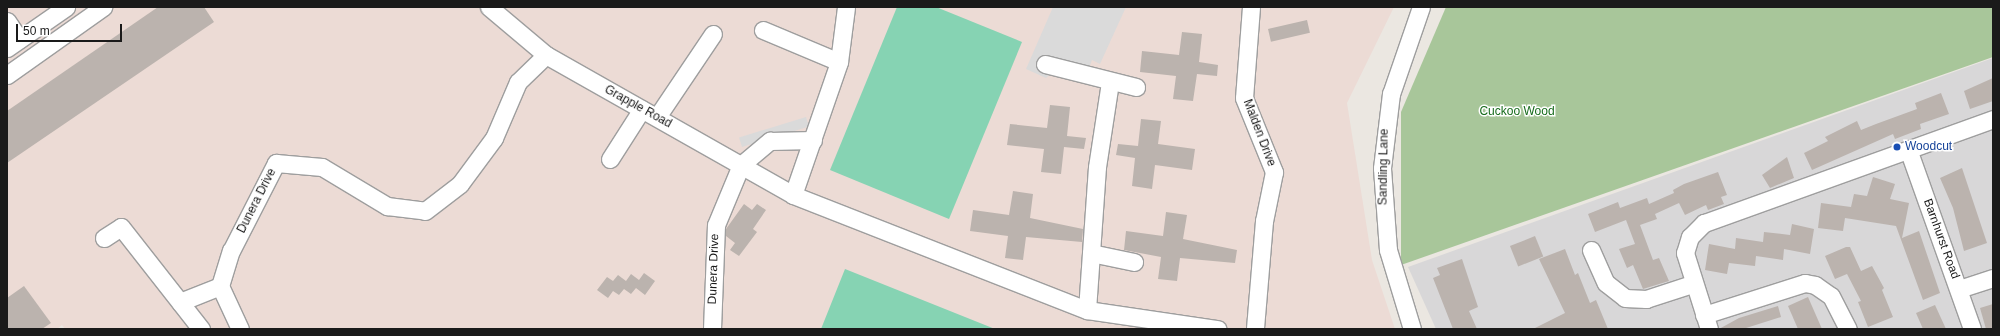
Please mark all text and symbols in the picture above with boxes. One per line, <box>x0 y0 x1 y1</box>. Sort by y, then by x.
scale bar <box>18 16 124 42</box>
text: 50 m <box>23 24 50 38</box>
street label: Grapple Road <box>602 83 674 131</box>
street label: Malden Drive <box>1240 97 1278 169</box>
park label: Cuckoo Wood <box>1479 105 1555 119</box>
street label: Sandling Lane <box>1376 129 1392 205</box>
place label: Woodcut <box>1905 140 1952 154</box>
marker: Woodcut <box>1892 142 1902 152</box>
street label: Dunera Drive <box>235 166 279 236</box>
street label: Barnhurst Road <box>1920 197 1962 281</box>
street label: Dunera Drive <box>706 233 722 305</box>

